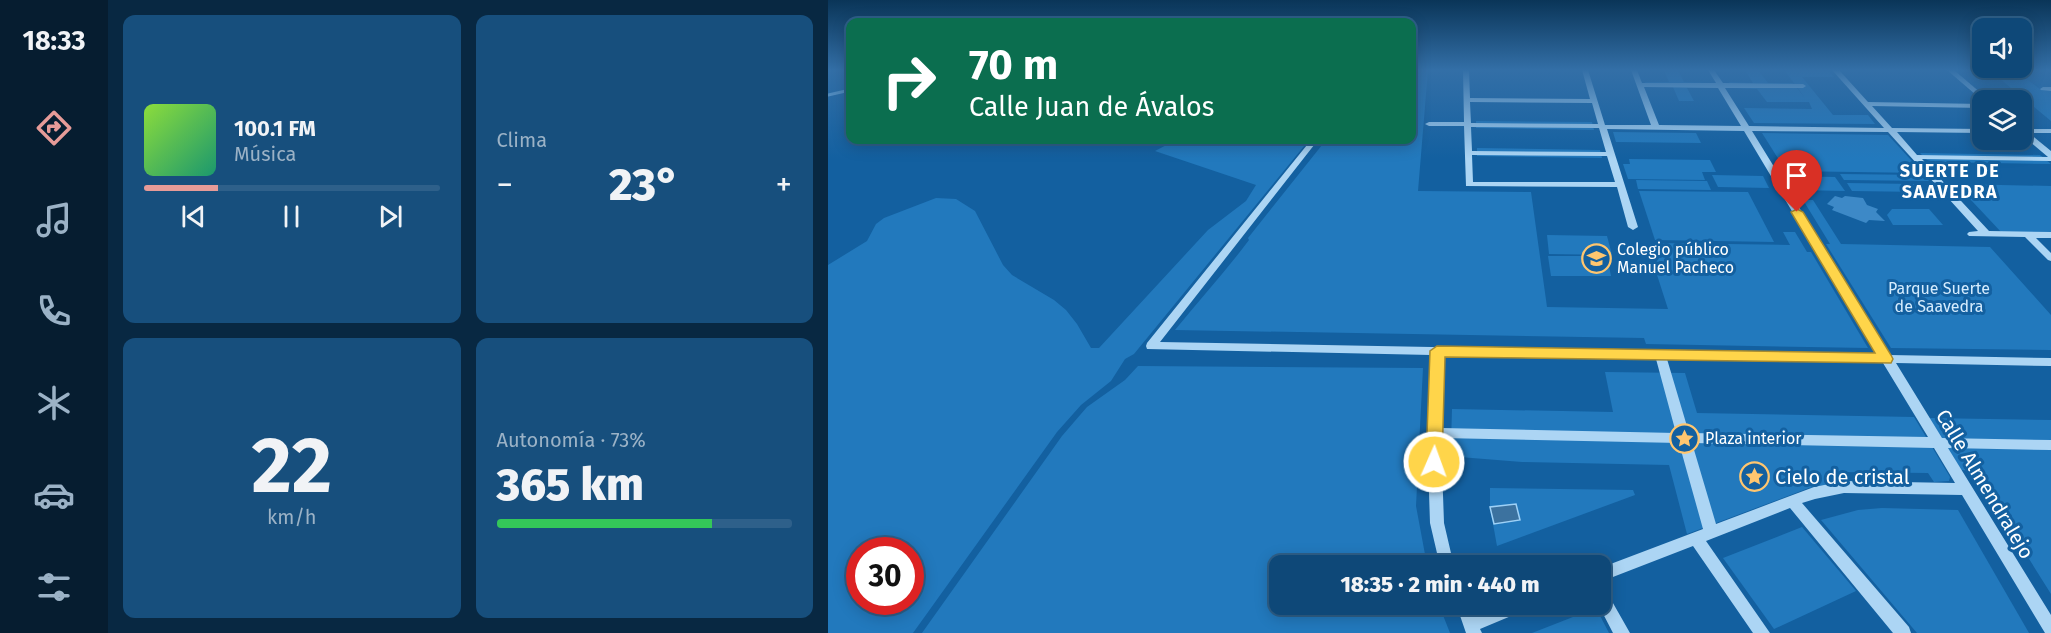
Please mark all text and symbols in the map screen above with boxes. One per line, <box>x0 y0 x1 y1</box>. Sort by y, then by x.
map controls <box>1972 18 2032 150</box>
button: sound <box>1972 18 2032 78</box>
text: 18:33 <box>22 25 86 57</box>
text: 70 m <box>969 40 1058 90</box>
icon: right <box>870 42 948 120</box>
button: layers <box>1972 90 2032 150</box>
text: Calle Juan de Ávalos <box>969 91 1214 123</box>
icon: directions <box>33 107 75 149</box>
text: 100.1 FM <box>234 115 316 142</box>
text: Clima <box>497 128 547 152</box>
text: Música <box>234 142 296 166</box>
pin <box>1771 150 1822 212</box>
text: 23° <box>609 158 679 212</box>
icon: arrive <box>1780 159 1813 192</box>
district label: SUERTE DE SAAVEDRA <box>1900 160 2000 203</box>
text: − <box>497 165 513 205</box>
text: + <box>776 165 792 205</box>
icon: music <box>33 199 75 241</box>
icon: previous <box>177 200 210 233</box>
icon: pause <box>275 200 308 233</box>
icon: next <box>374 200 407 233</box>
place label: Colegio público Manuel Pacheco <box>1617 240 1734 277</box>
school or university icon: Colegio público Manuel Pacheco <box>1580 242 1612 274</box>
park label: Parque Suerte de Saavedra <box>1888 279 1990 316</box>
icon: phone <box>33 290 75 332</box>
icon: climate <box>33 382 75 424</box>
street label: Calle Almendralejo <box>1931 405 2039 563</box>
text: 22 <box>251 419 332 513</box>
place icon: Plaza interior <box>1668 422 1700 454</box>
text: Autonomía · 73% <box>497 428 646 452</box>
place label: Plaza interior <box>1705 429 1802 448</box>
position arrow <box>1402 430 1466 494</box>
text: 365 km <box>497 458 644 512</box>
place icon: Cielo de cristal <box>1738 461 1770 493</box>
place label: Cielo de cristal <box>1775 465 1910 489</box>
icon: car <box>33 474 75 516</box>
text: km/h <box>267 505 317 529</box>
speed limit sign: 30 <box>846 537 924 615</box>
icon: filters <box>33 566 75 608</box>
text: 18:35 · 2 min · 440 m <box>1340 571 1540 598</box>

